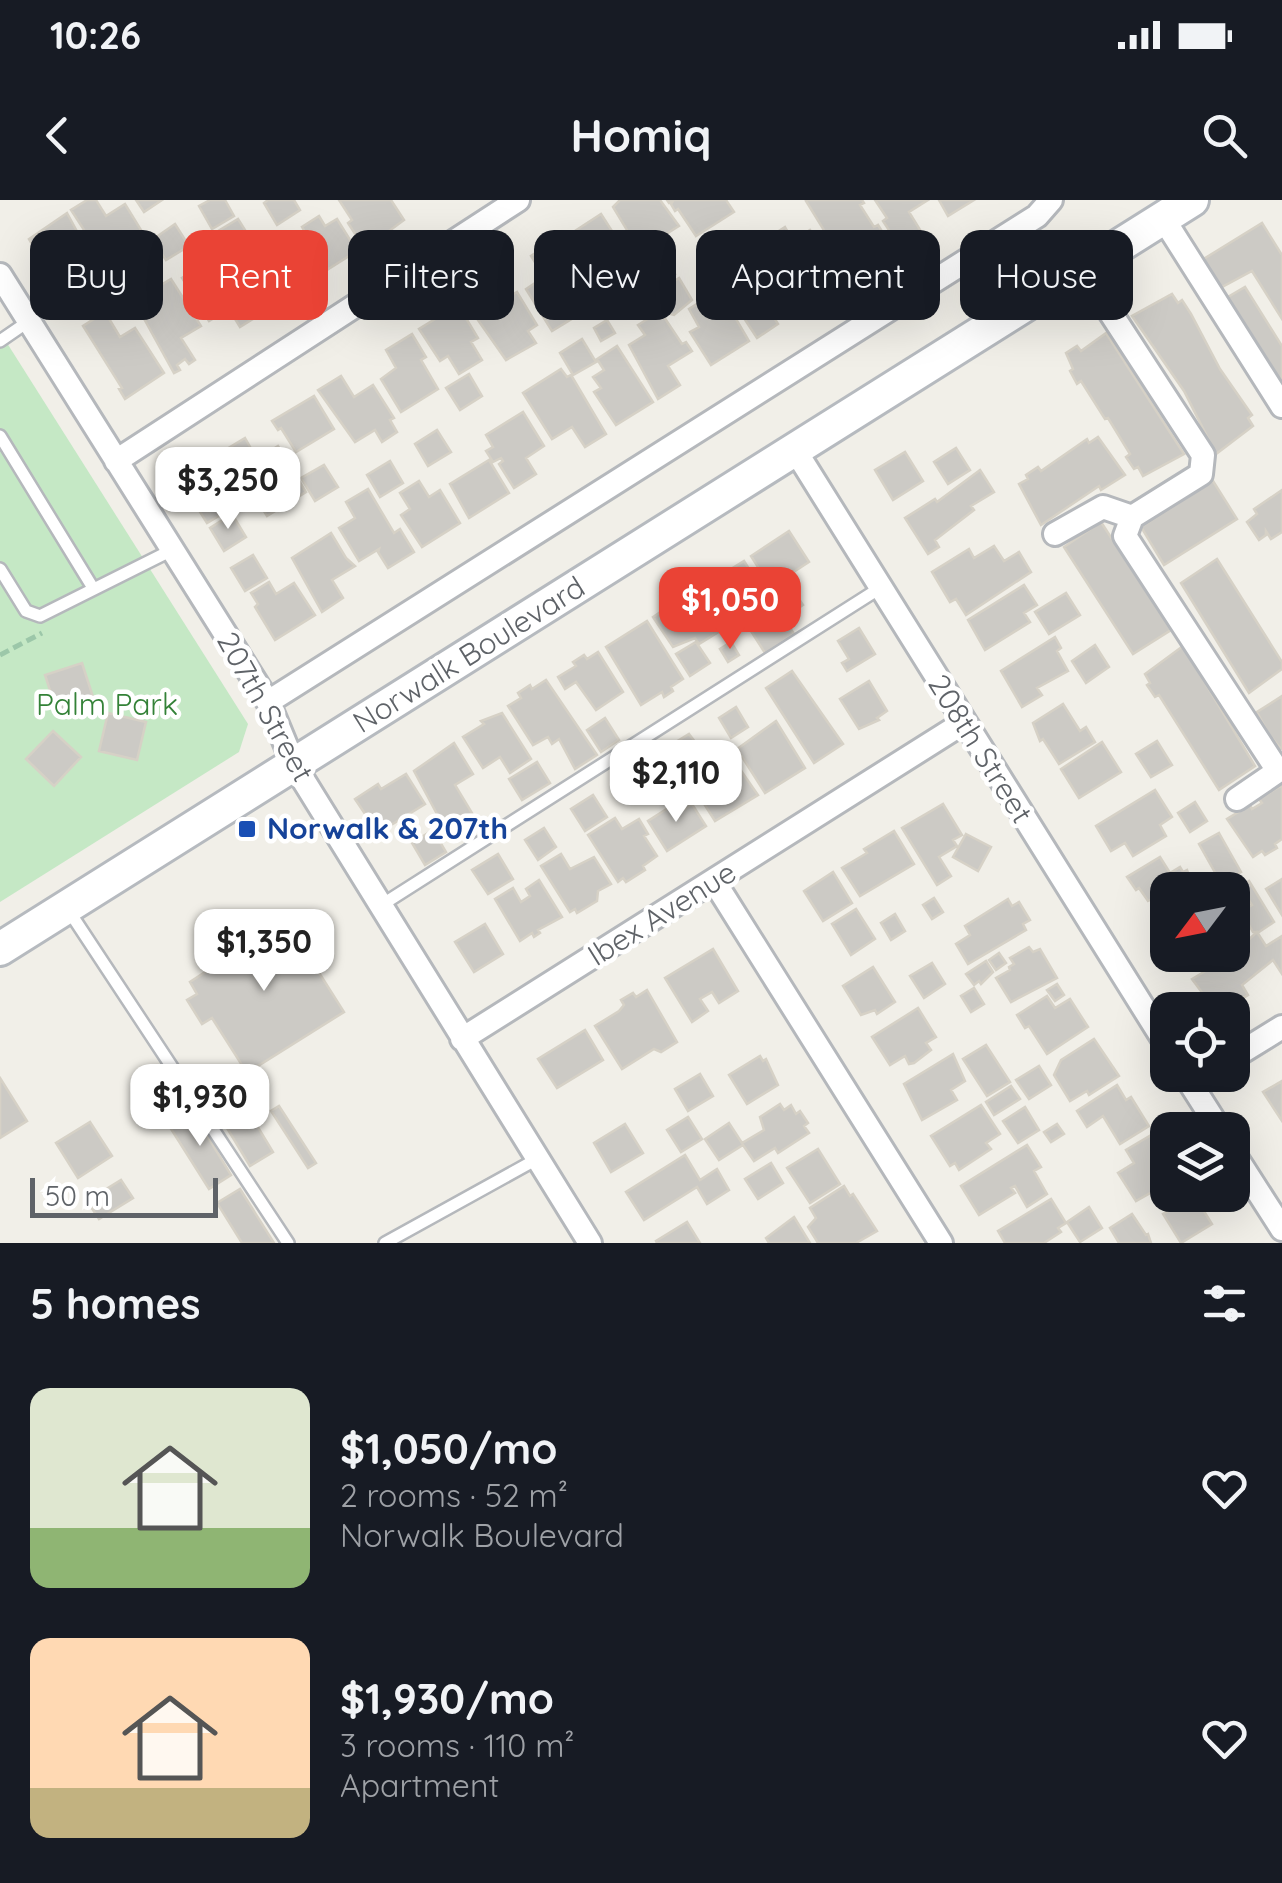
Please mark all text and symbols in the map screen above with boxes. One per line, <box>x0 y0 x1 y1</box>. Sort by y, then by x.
text: 10:26 <box>50 11 141 59</box>
text: Homiq <box>571 107 711 163</box>
icon: back <box>30 108 85 163</box>
icon: search <box>1197 108 1252 163</box>
chip: Buy <box>30 230 163 320</box>
chip: Rent <box>183 230 328 320</box>
chip: Filters <box>348 230 514 320</box>
chip: New <box>534 230 676 320</box>
chip: Apartment <box>696 230 940 320</box>
chip: House <box>960 230 1133 320</box>
pin: $3,250 <box>147 447 309 532</box>
text: $3,250 <box>177 459 279 499</box>
pin: $1,050 <box>649 567 811 652</box>
street label: Norwalk Boulevard <box>346 568 591 741</box>
text: $1,050 <box>681 579 779 619</box>
street label: 207th Street <box>209 625 323 788</box>
street label: 208th Street <box>920 667 1041 830</box>
park label: Palm Park <box>36 685 178 723</box>
pin: $2,110 <box>595 740 757 825</box>
text: $2,110 <box>632 752 720 792</box>
place label: Norwalk & 207th <box>267 809 508 847</box>
marker: Norwalk & 207th <box>236 818 258 840</box>
street label: Ibex Avenue <box>580 853 743 974</box>
north arrow <box>1150 872 1250 972</box>
map controls <box>1150 872 1250 1212</box>
pin: $1,350 <box>183 909 345 994</box>
text: $1,350 <box>216 921 312 961</box>
button: locate <box>1150 992 1250 1092</box>
pin: $1,930 <box>119 1064 281 1149</box>
text: $1,930 <box>152 1076 248 1116</box>
button: layers <box>1150 1112 1250 1212</box>
scale bar <box>30 1173 218 1218</box>
text: 50 m <box>45 1178 110 1213</box>
icon: filters <box>1197 1276 1252 1331</box>
text: 5 homes <box>30 1277 201 1330</box>
text: $1,050/mo <box>340 1422 558 1475</box>
icon: home <box>110 1428 230 1548</box>
icon: heart <box>1197 1461 1252 1516</box>
text: 2 rooms · 52 m² <box>340 1475 568 1515</box>
text: Norwalk Boulevard <box>340 1515 624 1555</box>
text: $1,930/mo <box>340 1672 554 1725</box>
icon: home <box>110 1678 230 1798</box>
icon: heart <box>1197 1711 1252 1766</box>
text: 3 rooms · 110 m² <box>340 1725 574 1765</box>
text: Apartment <box>340 1765 499 1805</box>

